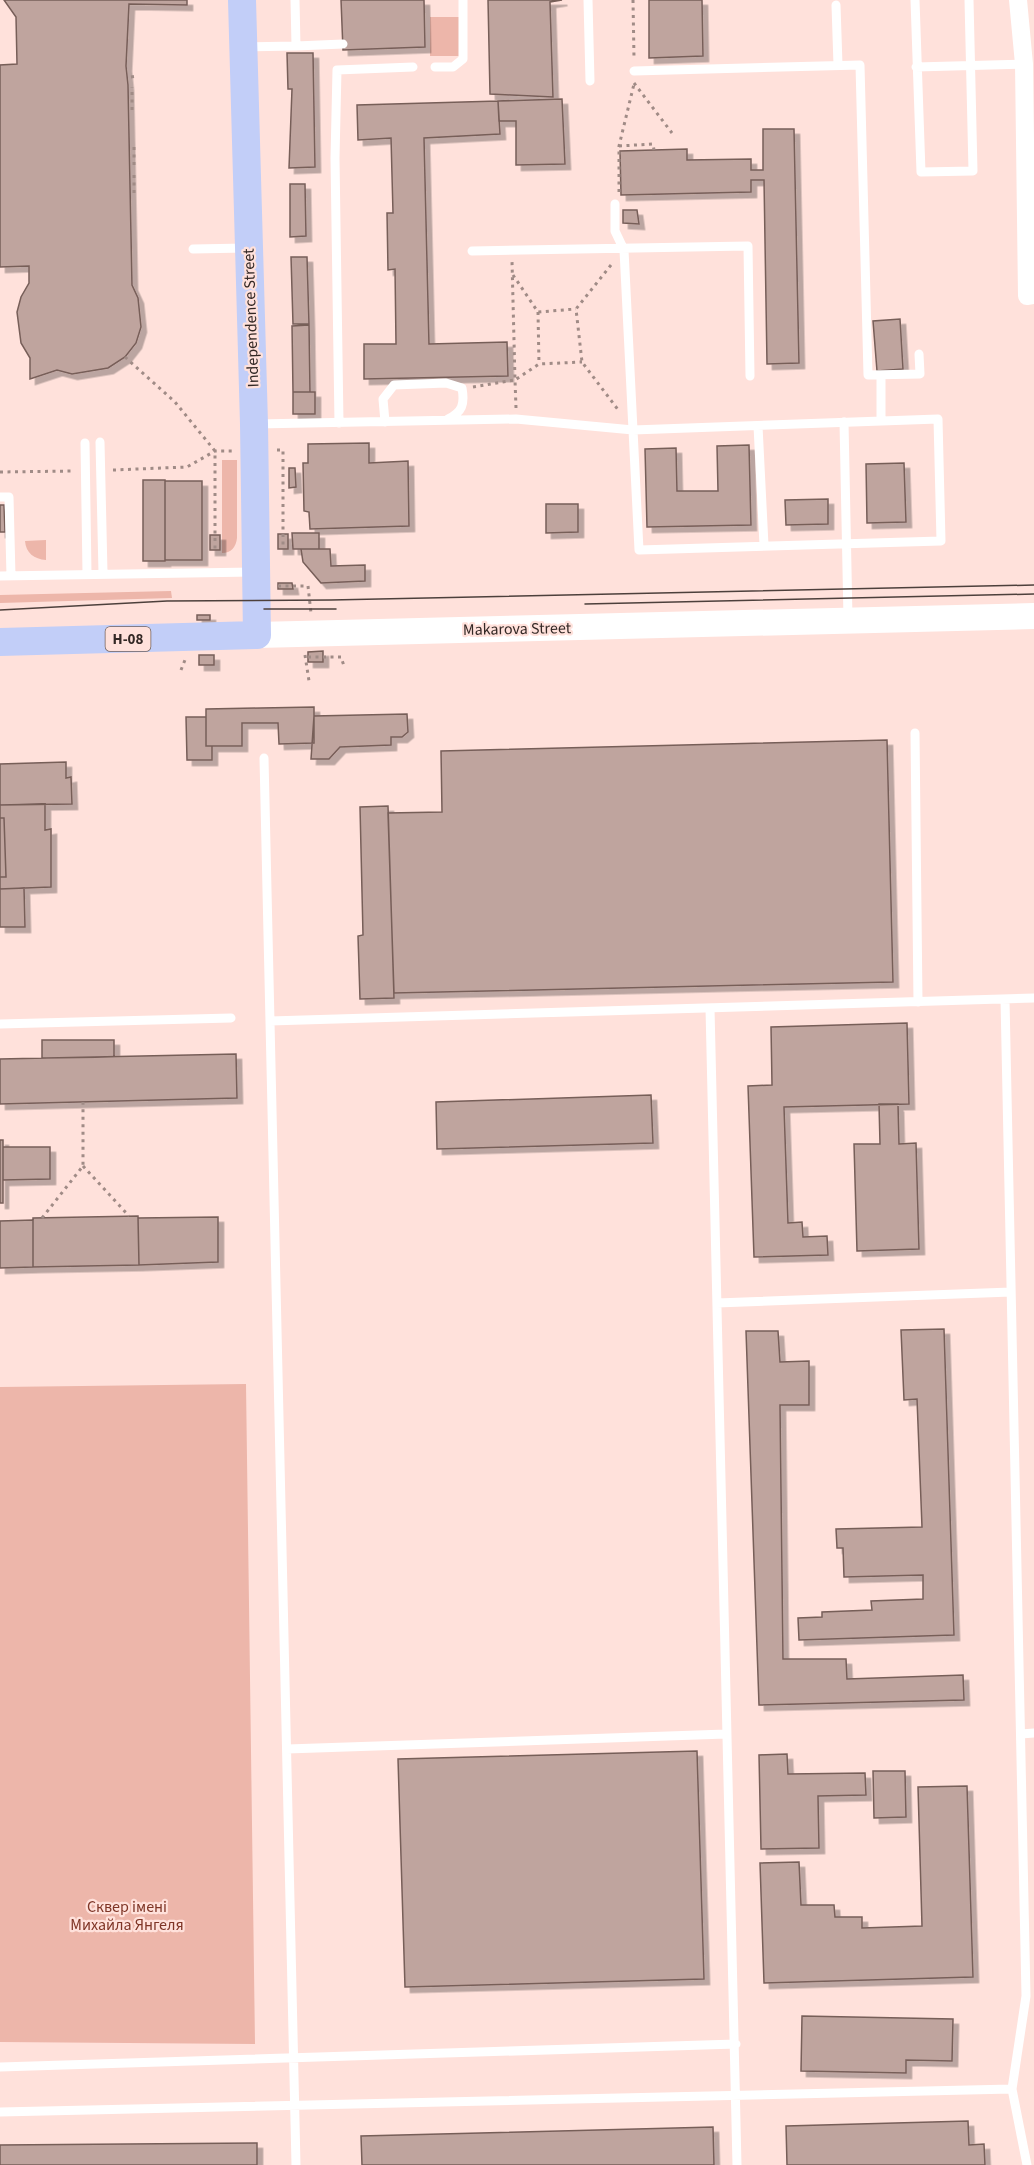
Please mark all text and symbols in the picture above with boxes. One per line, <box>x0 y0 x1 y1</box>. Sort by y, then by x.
street label: Independence Street <box>238 248 264 388</box>
street label: Makarova Street <box>463 617 572 641</box>
road number: Н-08 <box>106 627 150 651</box>
park label: Сквер імені Михайла Янгеля <box>70 1896 184 1936</box>

